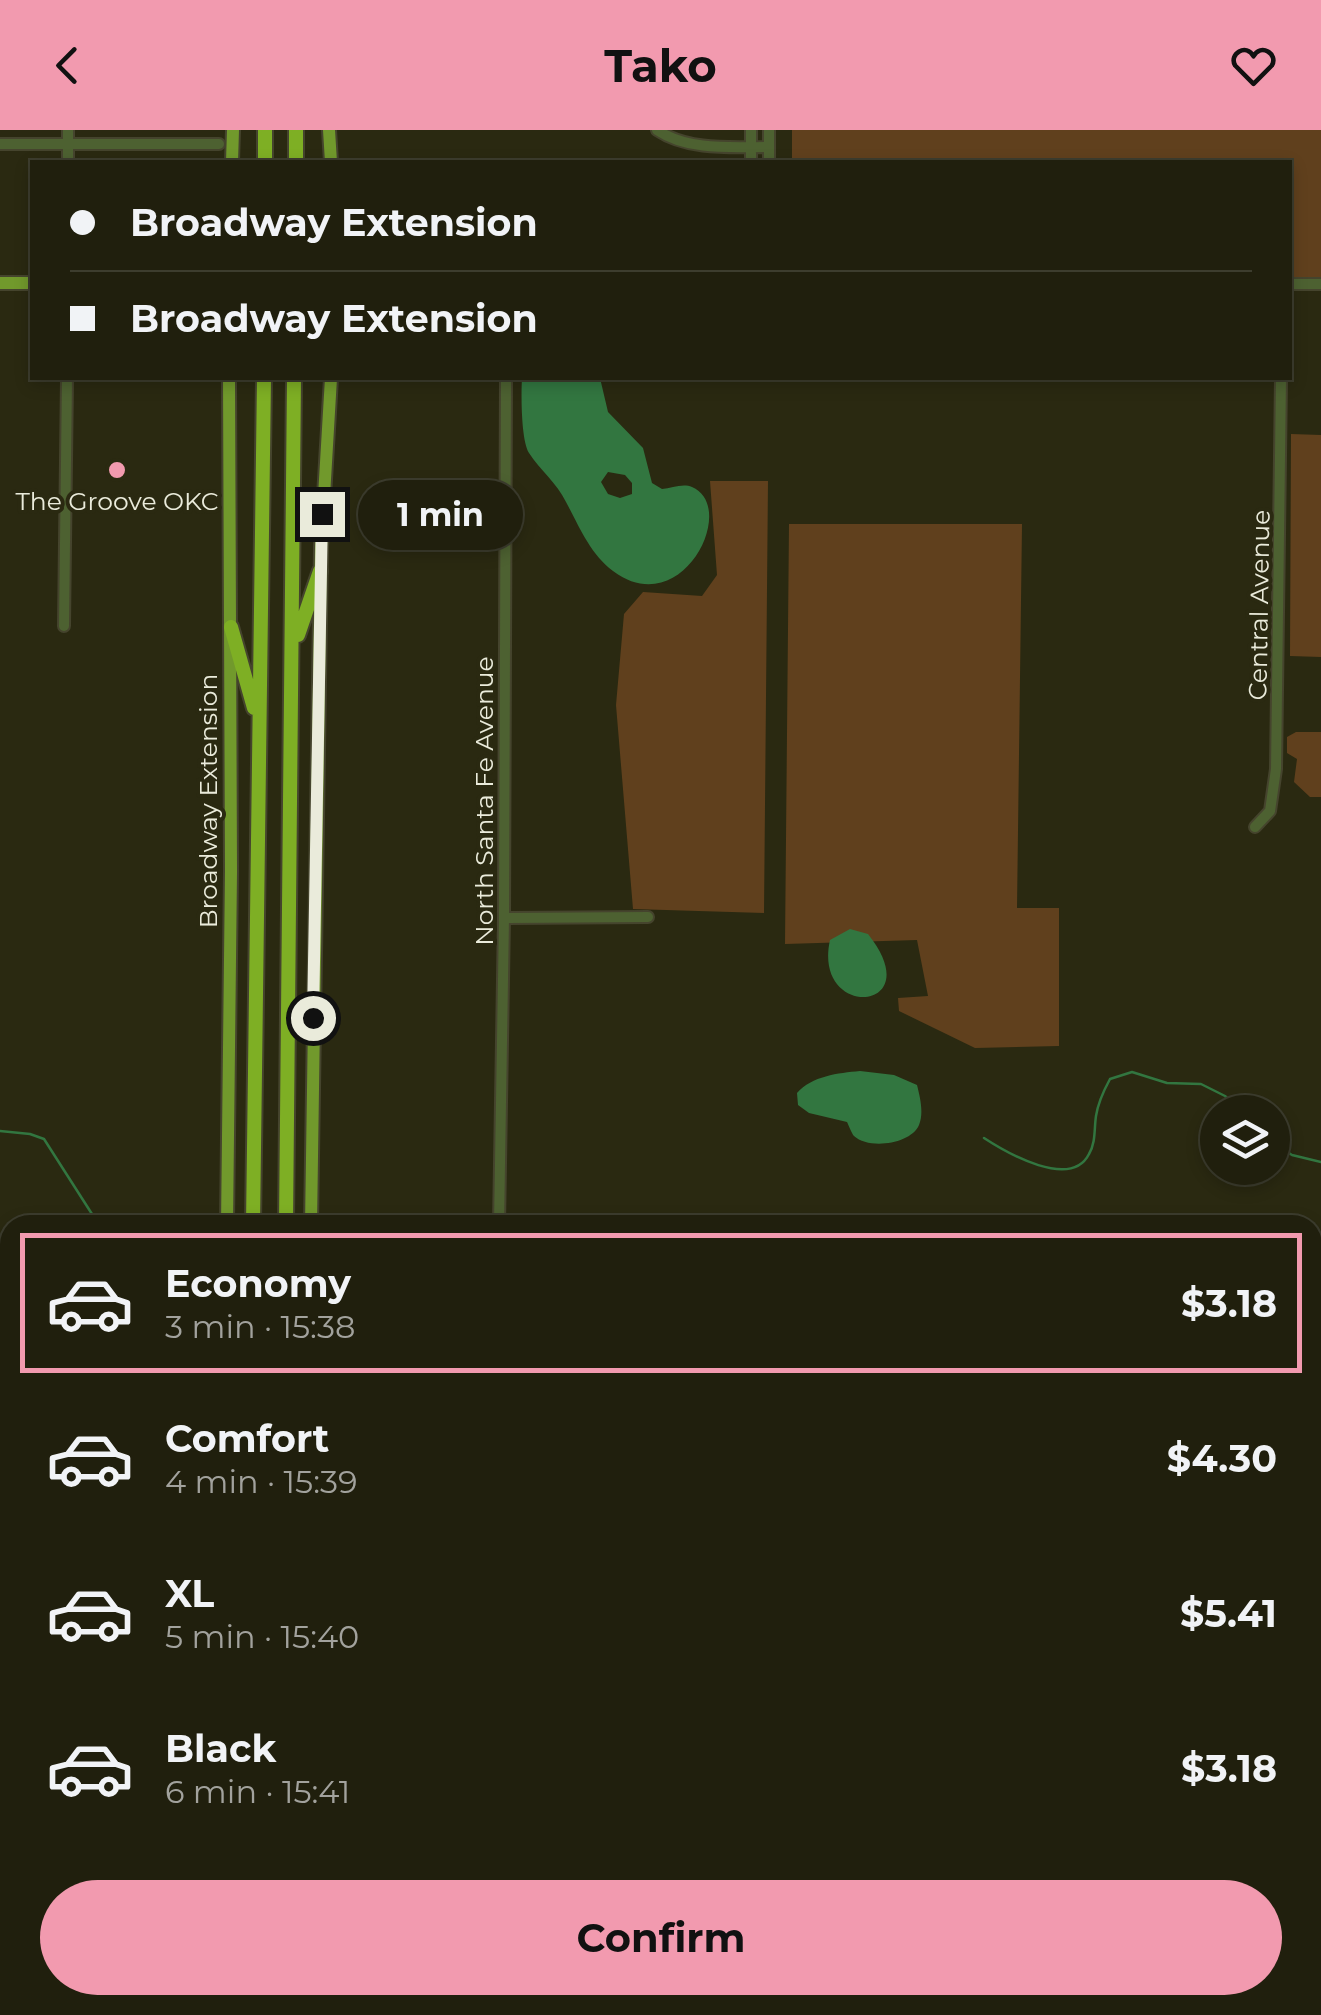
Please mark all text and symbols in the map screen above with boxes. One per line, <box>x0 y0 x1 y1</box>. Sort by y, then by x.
icon: back <box>40 38 95 93</box>
text: Tako <box>604 38 717 93</box>
icon: heart <box>1226 38 1281 93</box>
text: Broadway Extension <box>130 199 538 246</box>
text: Broadway Extension <box>130 295 538 342</box>
marker: The Groove OKC <box>106 459 128 481</box>
callout: 1 min <box>357 479 522 549</box>
place label: The Groove OKC <box>15 486 219 516</box>
route end <box>300 492 345 537</box>
text: 1 min <box>397 495 484 534</box>
street label: Central Avenue <box>1242 509 1276 701</box>
street label: North Santa Fe Avenue <box>469 656 499 946</box>
street label: Broadway Extension <box>193 674 223 928</box>
route start <box>291 996 336 1041</box>
map controls <box>1200 1095 1290 1185</box>
button: layers <box>1200 1095 1290 1185</box>
icon: car <box>45 1258 135 1348</box>
text: Economy <box>165 1260 351 1307</box>
text: $3.18 <box>1181 1280 1277 1327</box>
text: 3 min · 15:38 <box>165 1307 355 1346</box>
icon: car <box>45 1413 135 1503</box>
text: Comfort <box>165 1415 329 1462</box>
text: $4.30 <box>1167 1435 1277 1482</box>
text: 4 min · 15:39 <box>165 1462 358 1501</box>
icon: car <box>45 1568 135 1658</box>
text: XL <box>165 1570 214 1617</box>
text: $5.41 <box>1180 1590 1277 1637</box>
text: 5 min · 15:40 <box>165 1617 359 1656</box>
icon: car <box>45 1723 135 1813</box>
text: Black <box>165 1725 276 1772</box>
text: $3.18 <box>1181 1745 1277 1792</box>
text: 6 min · 15:41 <box>165 1772 350 1811</box>
button: Confirm <box>40 1880 1282 1995</box>

